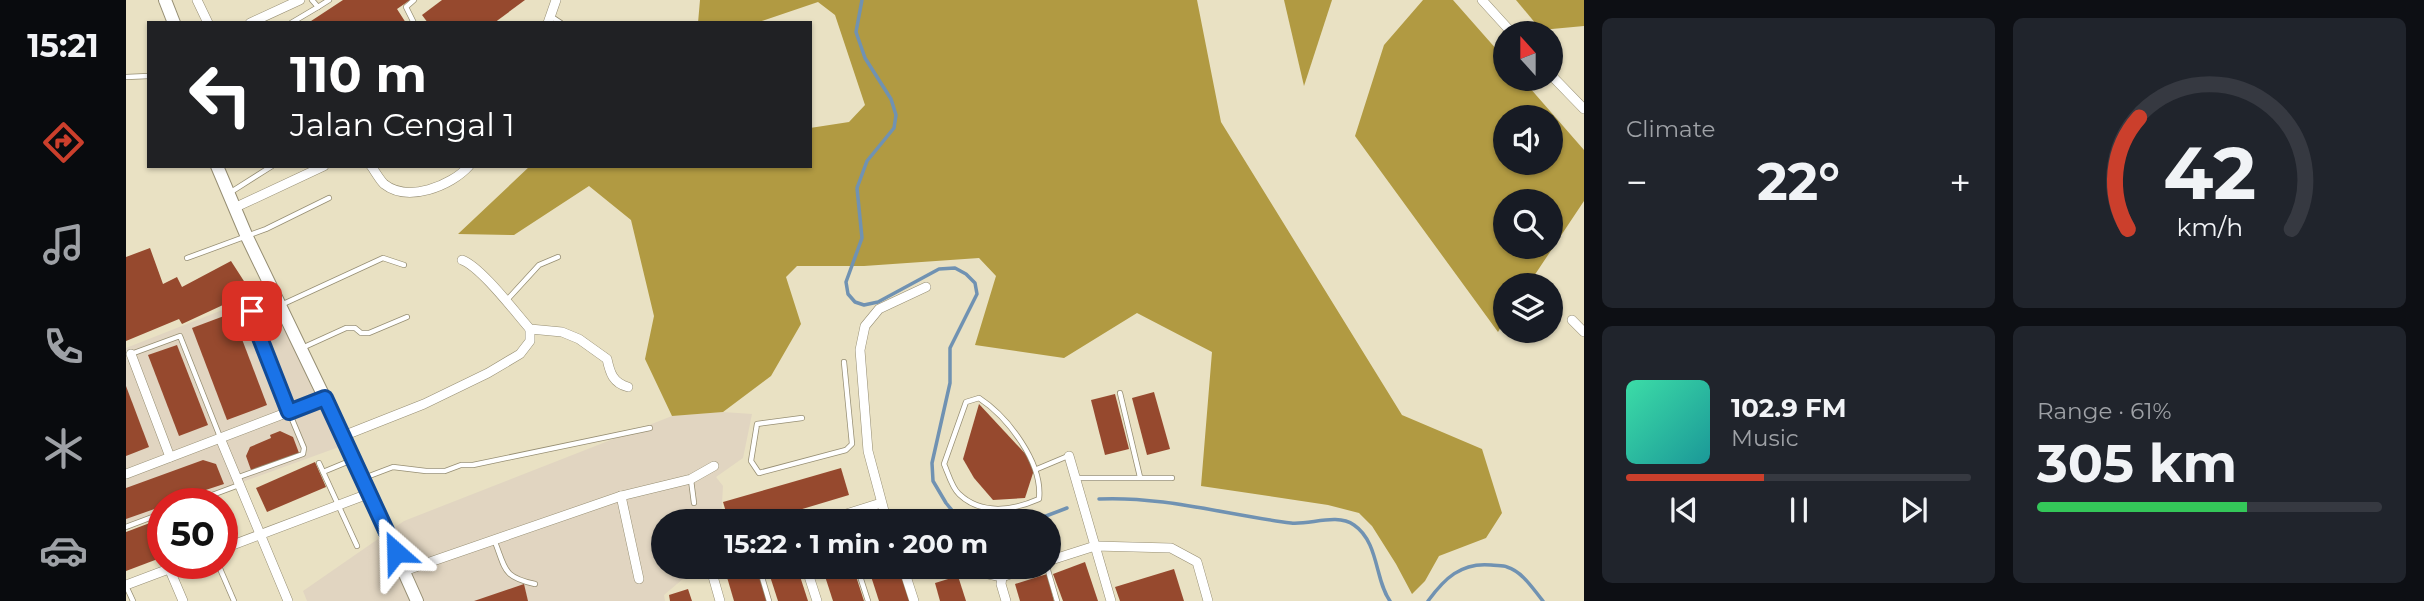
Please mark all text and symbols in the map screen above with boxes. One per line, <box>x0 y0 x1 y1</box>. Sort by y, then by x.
north arrow <box>1493 21 1563 91</box>
map controls <box>1493 21 1563 343</box>
text: 15:21 <box>27 26 99 65</box>
text: 110 m <box>290 45 427 104</box>
icon: left <box>175 49 266 140</box>
text: Jalan Cengal 1 <box>290 105 515 144</box>
button: sound <box>1493 105 1563 175</box>
text: Climate <box>1626 115 1715 143</box>
icon: directions <box>39 118 88 167</box>
text: 42 <box>2163 129 2256 217</box>
text: 22° <box>1757 150 1840 213</box>
text: − <box>1626 159 1648 206</box>
text: + <box>1949 159 1971 206</box>
button: search <box>1493 189 1563 259</box>
text: km/h <box>2176 212 2243 242</box>
icon: music <box>39 220 88 269</box>
button: layers <box>1493 273 1563 343</box>
pin <box>222 281 282 341</box>
icon: arrive <box>233 292 271 330</box>
icon: phone <box>39 322 88 371</box>
text: 102.9 FM <box>1731 392 1847 424</box>
text: Range · 61% <box>2037 397 2172 425</box>
icon: climate <box>39 424 88 473</box>
text: Music <box>1731 424 1799 452</box>
text: 305 km <box>2037 432 2237 495</box>
speed limit sign: 50 <box>147 488 238 579</box>
icon: previous <box>1665 491 1703 529</box>
icon: pause <box>1780 491 1818 529</box>
icon: next <box>1895 491 1933 529</box>
position arrow <box>359 515 433 589</box>
icon: car <box>39 526 88 575</box>
text: 15:22 · 1 min · 200 m <box>724 528 988 560</box>

